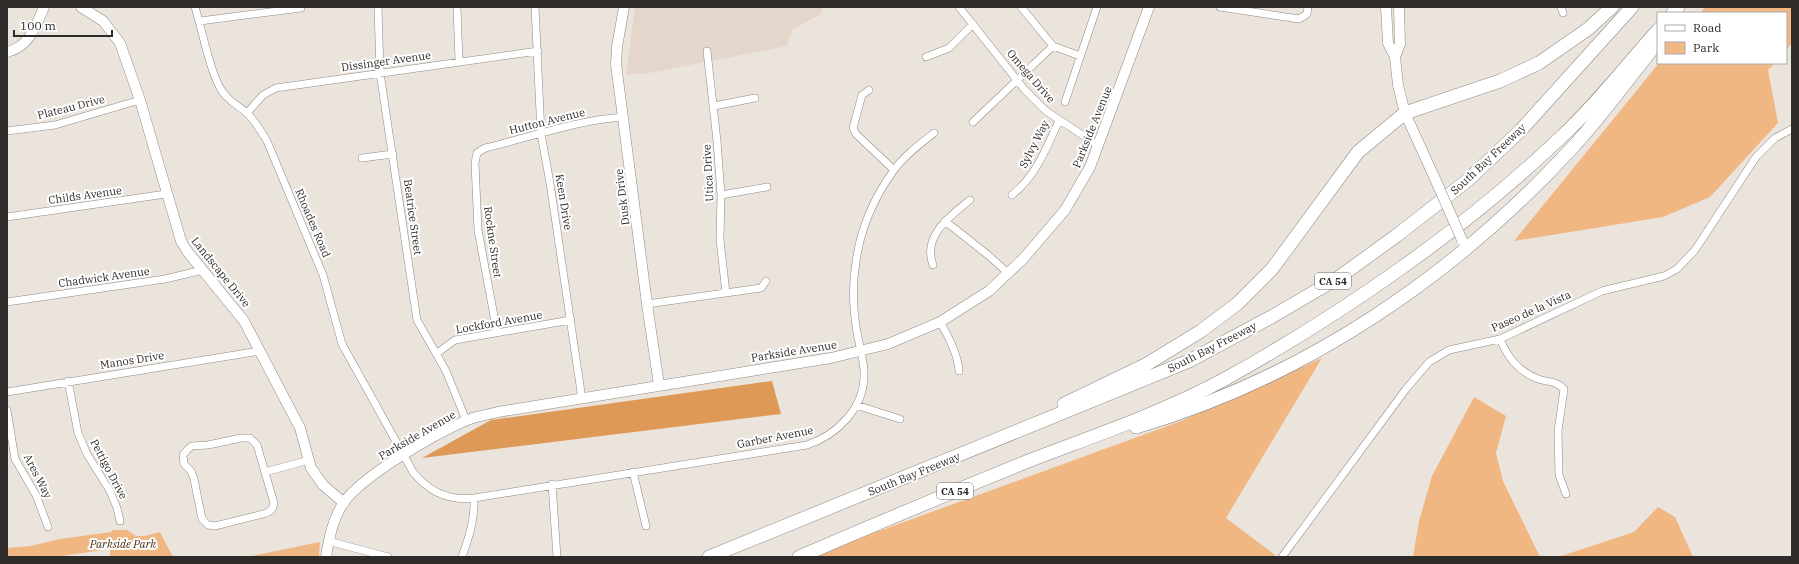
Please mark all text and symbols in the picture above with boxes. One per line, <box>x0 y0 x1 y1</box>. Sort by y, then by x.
scale bar <box>14 12 112 38</box>
legend <box>1657 12 1787 64</box>
text: 100 m <box>20 18 56 33</box>
text: Road <box>1693 20 1722 35</box>
text: Park <box>1693 40 1719 55</box>
street label: Omega Drive <box>1004 46 1058 106</box>
street label: Dissinger Avenue <box>340 48 432 74</box>
street label: Parkside Avenue <box>1069 84 1115 170</box>
street label: Plateau Drive <box>36 92 106 122</box>
street label: Hutton Avenue <box>508 105 586 137</box>
street label: Sylvy Way <box>1016 118 1052 170</box>
street label: South Bay Freeway <box>1447 120 1529 198</box>
street label: Utica Drive <box>700 144 716 202</box>
street label: Dusk Drive <box>612 168 632 226</box>
street label: Keen Drive <box>553 173 575 231</box>
street label: Beatrice Street <box>401 178 425 256</box>
street label: Childs Avenue <box>47 183 123 207</box>
street label: Rhoades Road <box>292 187 334 260</box>
street label: Rockne Street <box>481 205 505 279</box>
street label: Landscape Drive <box>188 234 254 310</box>
street label: Chadwick Avenue <box>57 264 151 290</box>
road number: CA 54 <box>1315 273 1351 289</box>
street label: Paseo de la Vista <box>1489 287 1573 335</box>
street label: Lockford Avenue <box>455 307 543 337</box>
street label: South Bay Freeway <box>1165 318 1259 375</box>
street label: Parkside Avenue <box>750 337 838 365</box>
street label: Manos Drive <box>99 348 165 372</box>
street label: Parkside Avenue <box>376 407 458 463</box>
street label: Garber Avenue <box>736 423 815 451</box>
street label: Pettigo Drive <box>87 437 131 502</box>
street label: South Bay Freeway <box>866 449 962 499</box>
street label: Ares Way <box>21 451 55 501</box>
road number: CA 54 <box>937 483 973 499</box>
park label: Parkside Park <box>89 537 156 551</box>

